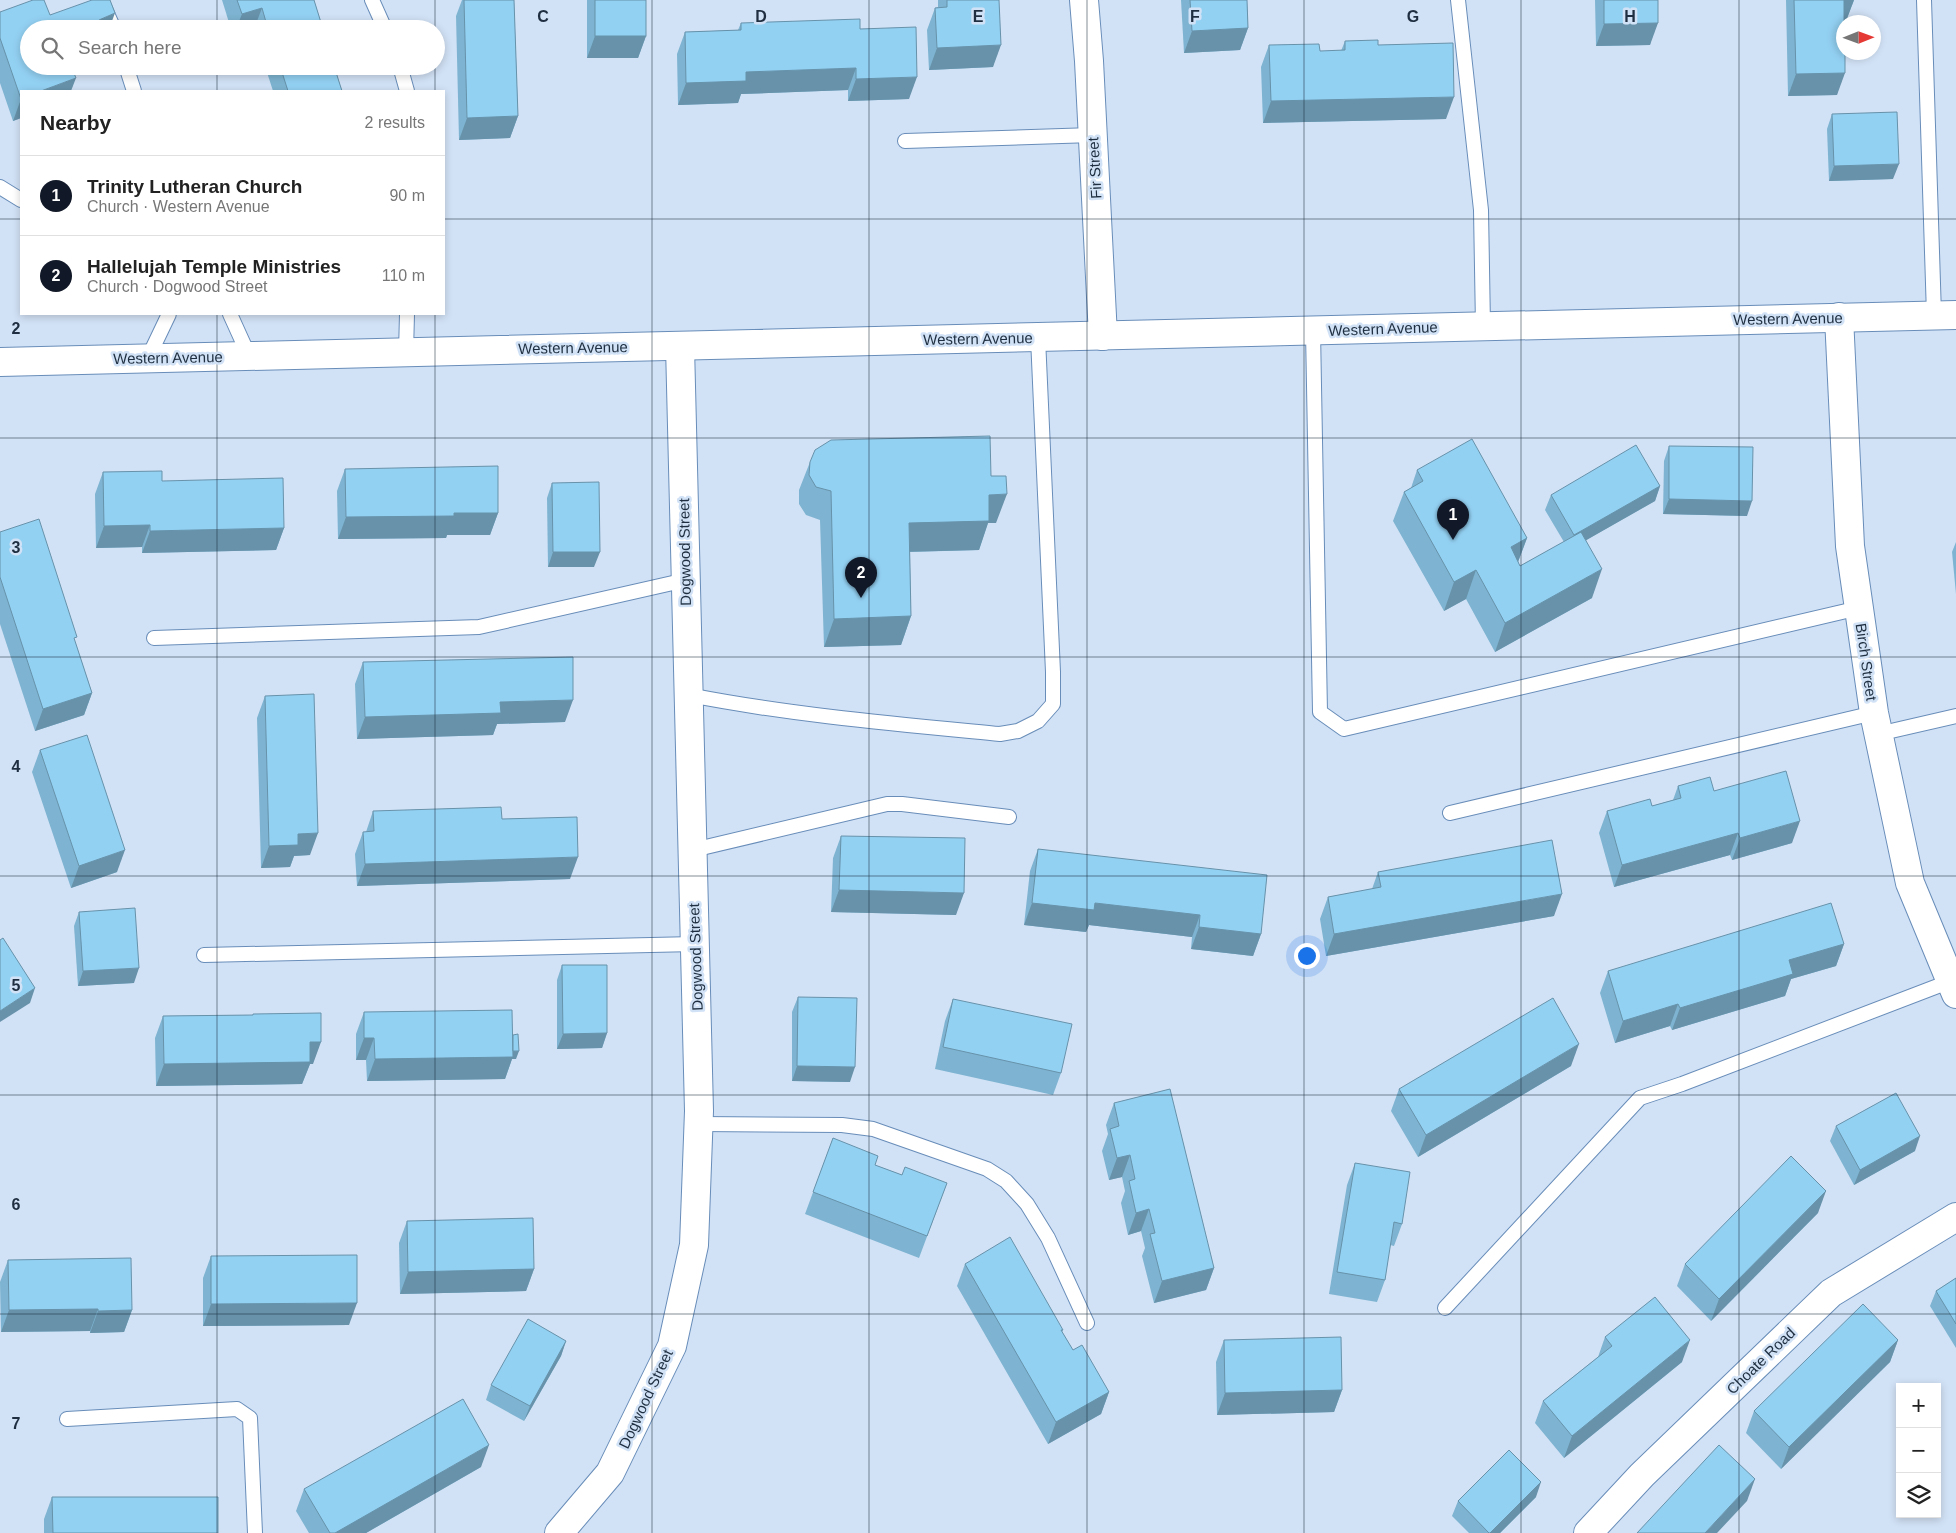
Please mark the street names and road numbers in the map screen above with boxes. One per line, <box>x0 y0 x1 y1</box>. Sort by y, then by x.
street label: Fir Street <box>1084 136 1105 199</box>
street label: Western Avenue <box>1733 309 1843 328</box>
street label: Western Avenue <box>1328 318 1438 339</box>
street label: Western Avenue <box>923 329 1033 348</box>
street label: Western Avenue <box>518 338 628 357</box>
street label: Western Avenue <box>113 348 223 367</box>
street label: Dogwood Street <box>675 497 694 606</box>
street label: Birch Street <box>1853 622 1880 703</box>
street label: Dogwood Street <box>685 902 706 1011</box>
street label: Choate Road <box>1723 1324 1798 1397</box>
street label: Dogwood Street <box>615 1346 676 1451</box>

